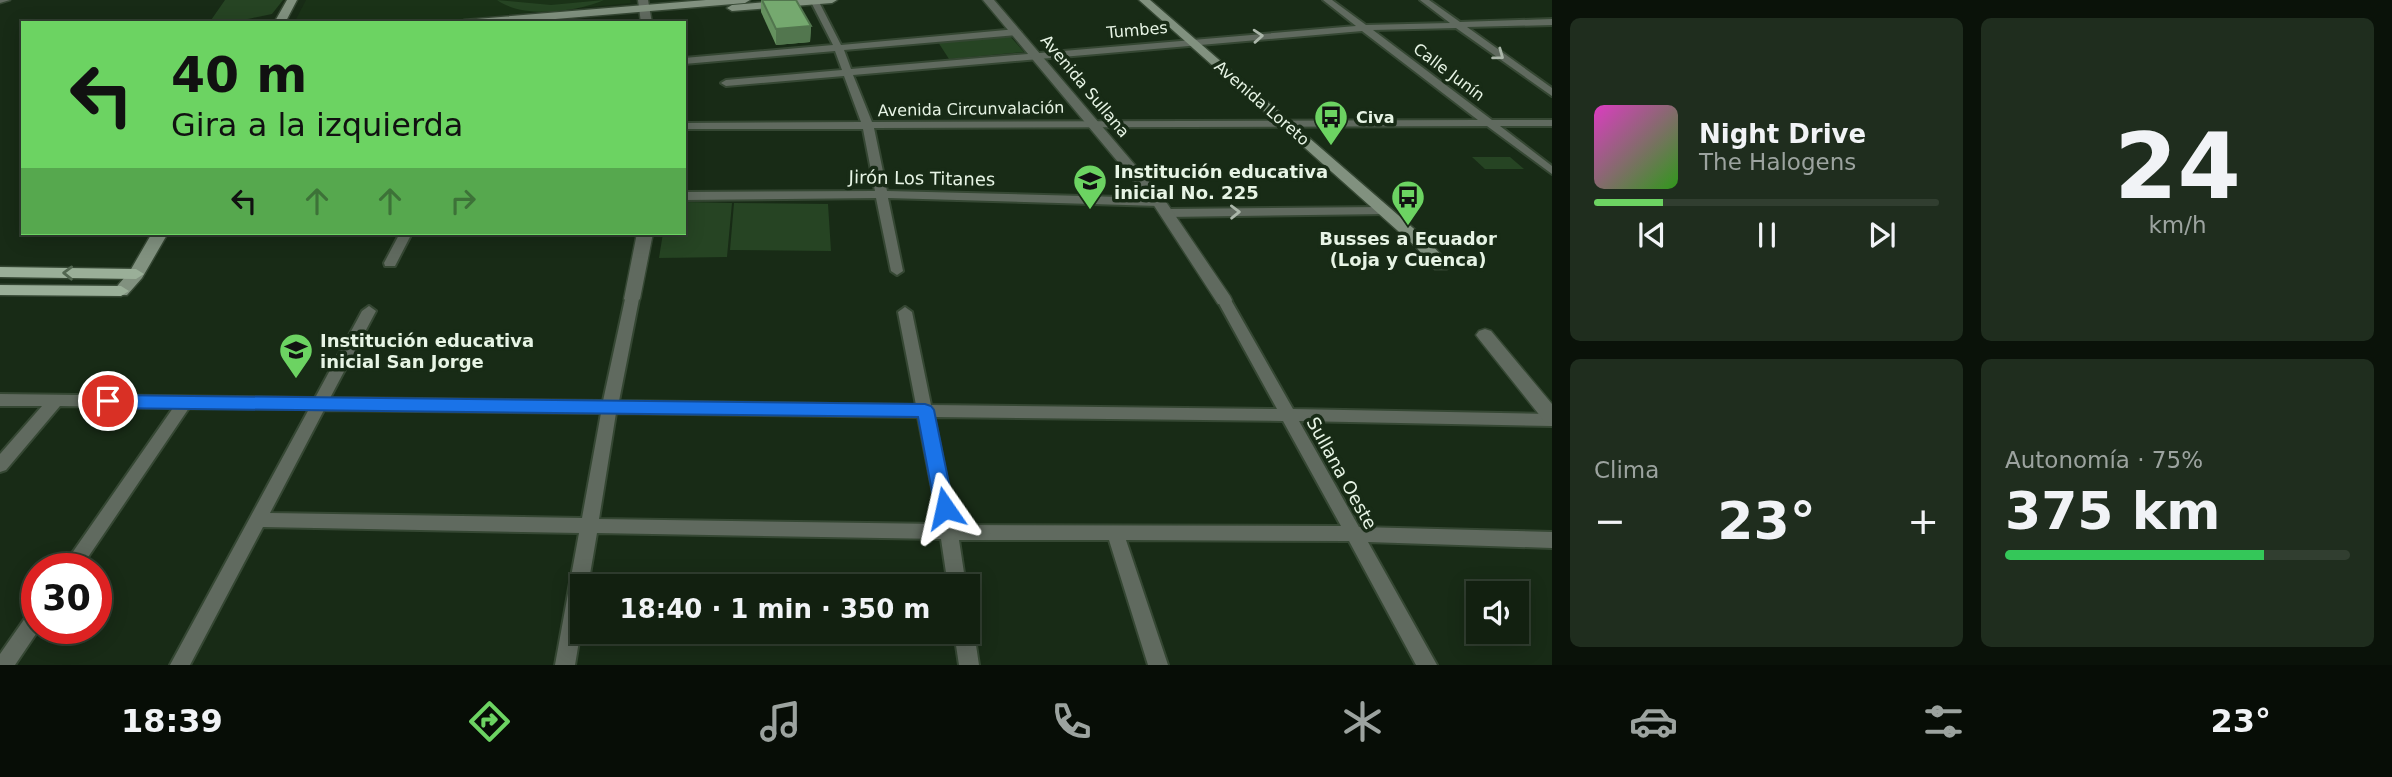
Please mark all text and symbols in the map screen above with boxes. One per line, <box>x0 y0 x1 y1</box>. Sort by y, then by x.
street label: Tumbes <box>1105 18 1168 42</box>
one-way arrow <box>1253 29 1264 44</box>
street label: Avenida Sullana <box>1037 31 1133 141</box>
street label: Calle Junín <box>1410 39 1488 105</box>
one-way arrow <box>1491 46 1504 59</box>
text: 40 m <box>171 47 307 104</box>
icon: left <box>56 49 147 140</box>
street label: Avenida Loreto <box>1211 57 1313 149</box>
street label: Avenida Circunvalación <box>878 98 1064 120</box>
bus stop icon: Civa <box>1312 98 1350 147</box>
text: Gira a la izquierda <box>171 106 463 144</box>
place label: Civa <box>1356 108 1394 127</box>
text: 24 <box>2114 114 2241 219</box>
text: Night Drive <box>1699 119 1866 149</box>
text: The Halogens <box>1699 149 1856 175</box>
place label: Institución educativa inicial No. 225 <box>1114 161 1328 203</box>
school or university icon: Institución educativa inicial No. 225 <box>1071 162 1109 211</box>
street label: Jirón Los Titanes <box>847 166 996 190</box>
bus stop icon: Busses a Ecuador (Loja y Cuenca) <box>1389 178 1427 227</box>
icon: left <box>225 182 263 220</box>
icon: ahead <box>298 182 336 220</box>
icon: ahead <box>371 182 409 220</box>
icon: right <box>444 182 482 220</box>
one-way arrow <box>1230 205 1241 220</box>
text: km/h <box>2148 212 2207 238</box>
icon: previous <box>1633 216 1671 254</box>
icon: pause <box>1748 216 1786 254</box>
icon: next <box>1863 216 1901 254</box>
place label: Busses a Ecuador (Loja y Cuenca) <box>1319 228 1497 270</box>
one-way arrow <box>62 265 73 281</box>
place label: Institución educativa inicial San Jorge <box>320 330 534 372</box>
school or university icon: Institución educativa inicial San Jorge <box>277 331 315 380</box>
pin <box>78 371 138 431</box>
icon: arrive <box>89 382 127 420</box>
street label: Sullana Oeste <box>1303 413 1381 533</box>
text: Autonomía · 75% <box>2005 447 2203 473</box>
text: Clima <box>1594 457 1659 483</box>
position arrow <box>908 471 982 545</box>
text: 375 km <box>2005 481 2220 541</box>
text: 23° <box>1717 491 1816 551</box>
text: − <box>1594 499 1626 543</box>
text: + <box>1907 499 1939 543</box>
speed limit sign: 30 <box>21 553 112 644</box>
map controls <box>1466 581 1529 644</box>
button: sound <box>1466 581 1529 644</box>
text: 18:40 · 1 min · 350 m <box>620 594 930 624</box>
icon: directions <box>465 697 514 746</box>
icon: music <box>756 697 805 746</box>
icon: phone <box>1047 697 1096 746</box>
icon: climate <box>1338 697 1387 746</box>
icon: car <box>1629 697 1678 746</box>
icon: filters <box>1919 697 1968 746</box>
text: 18:39 <box>121 702 223 740</box>
text: 23° <box>2210 702 2271 740</box>

